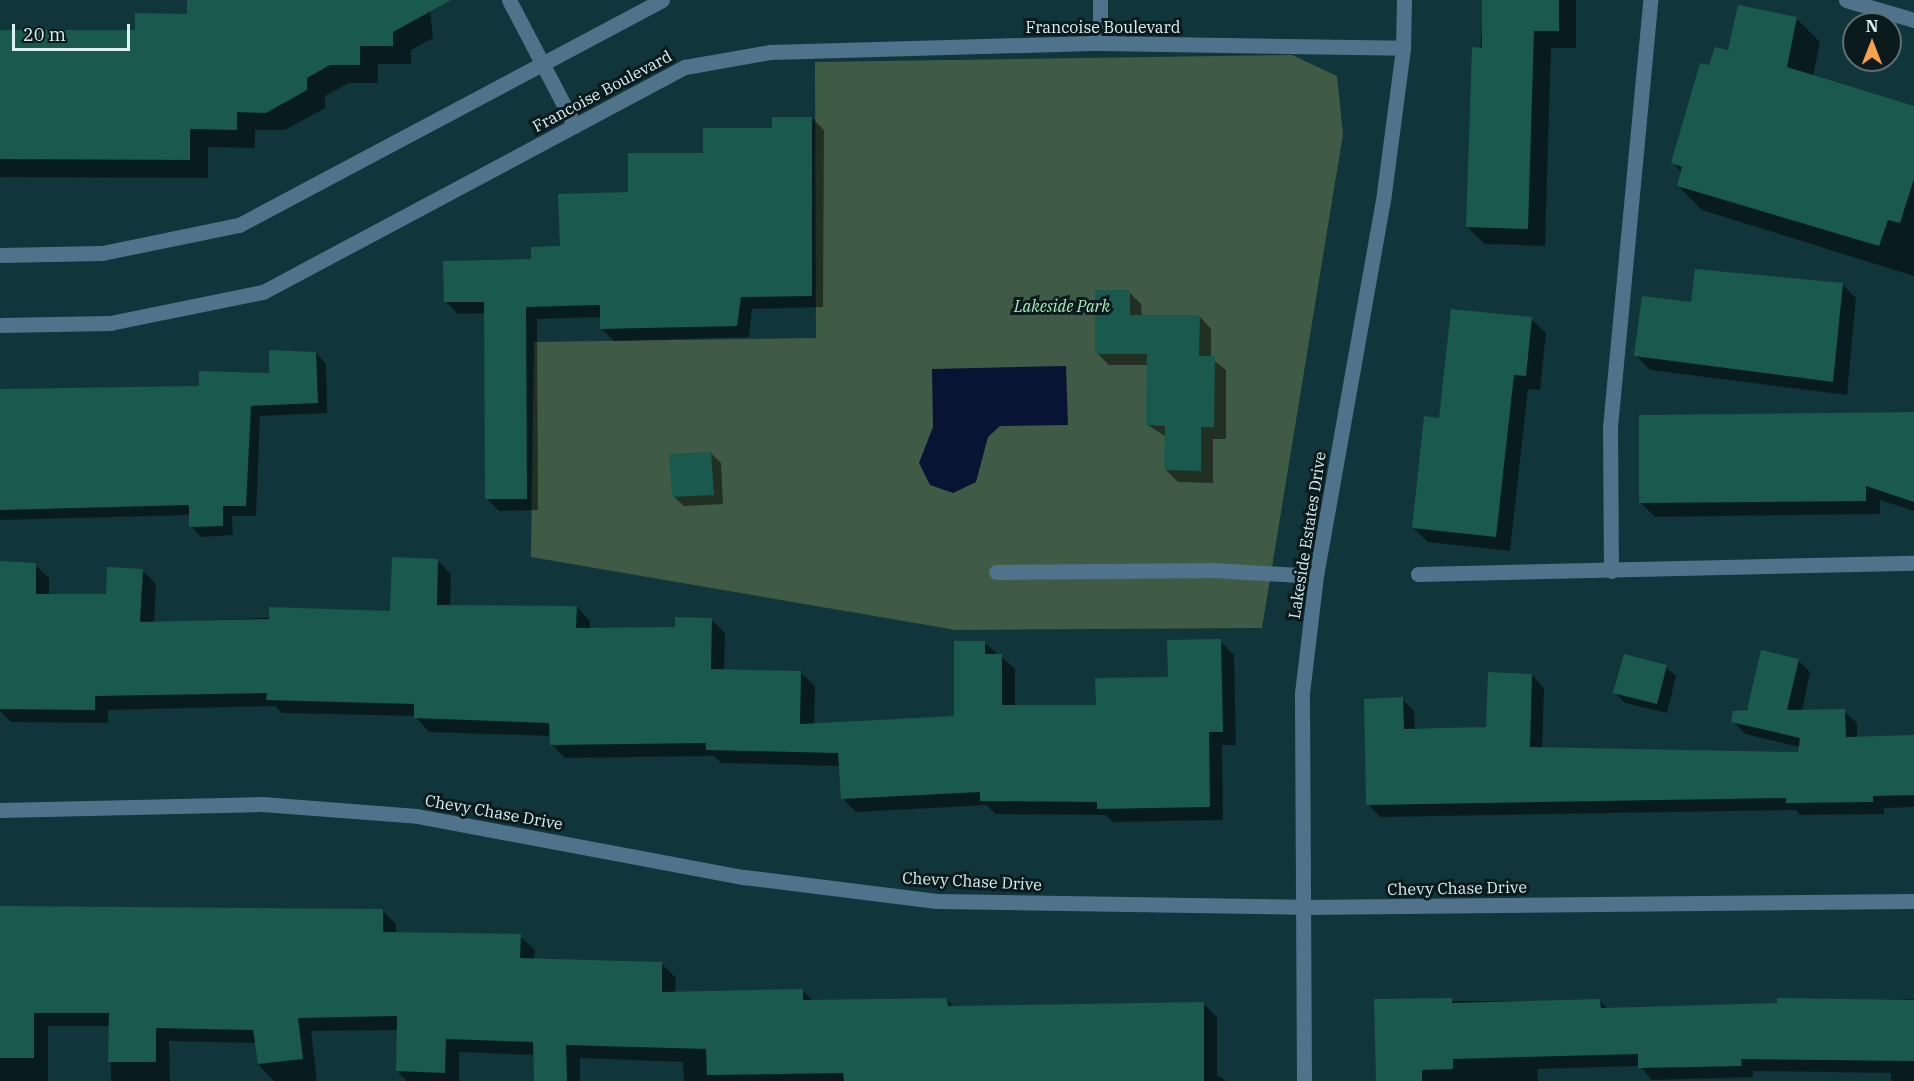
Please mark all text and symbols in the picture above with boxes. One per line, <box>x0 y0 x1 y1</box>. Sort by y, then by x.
scale bar <box>15 12 134 50</box>
north arrow <box>1842 12 1902 72</box>
text: N <box>1866 16 1878 36</box>
street label: Francoise Boulevard <box>1026 17 1180 37</box>
text: 20 m <box>23 23 66 46</box>
street label: Francoise Boulevard <box>529 46 675 136</box>
park label: Lakeside Park <box>1014 296 1110 316</box>
street label: Lakeside Estates Drive <box>1284 450 1330 620</box>
street label: Chevy Chase Drive <box>424 790 564 834</box>
street label: Chevy Chase Drive <box>902 868 1042 894</box>
street label: Chevy Chase Drive <box>1387 877 1527 899</box>

